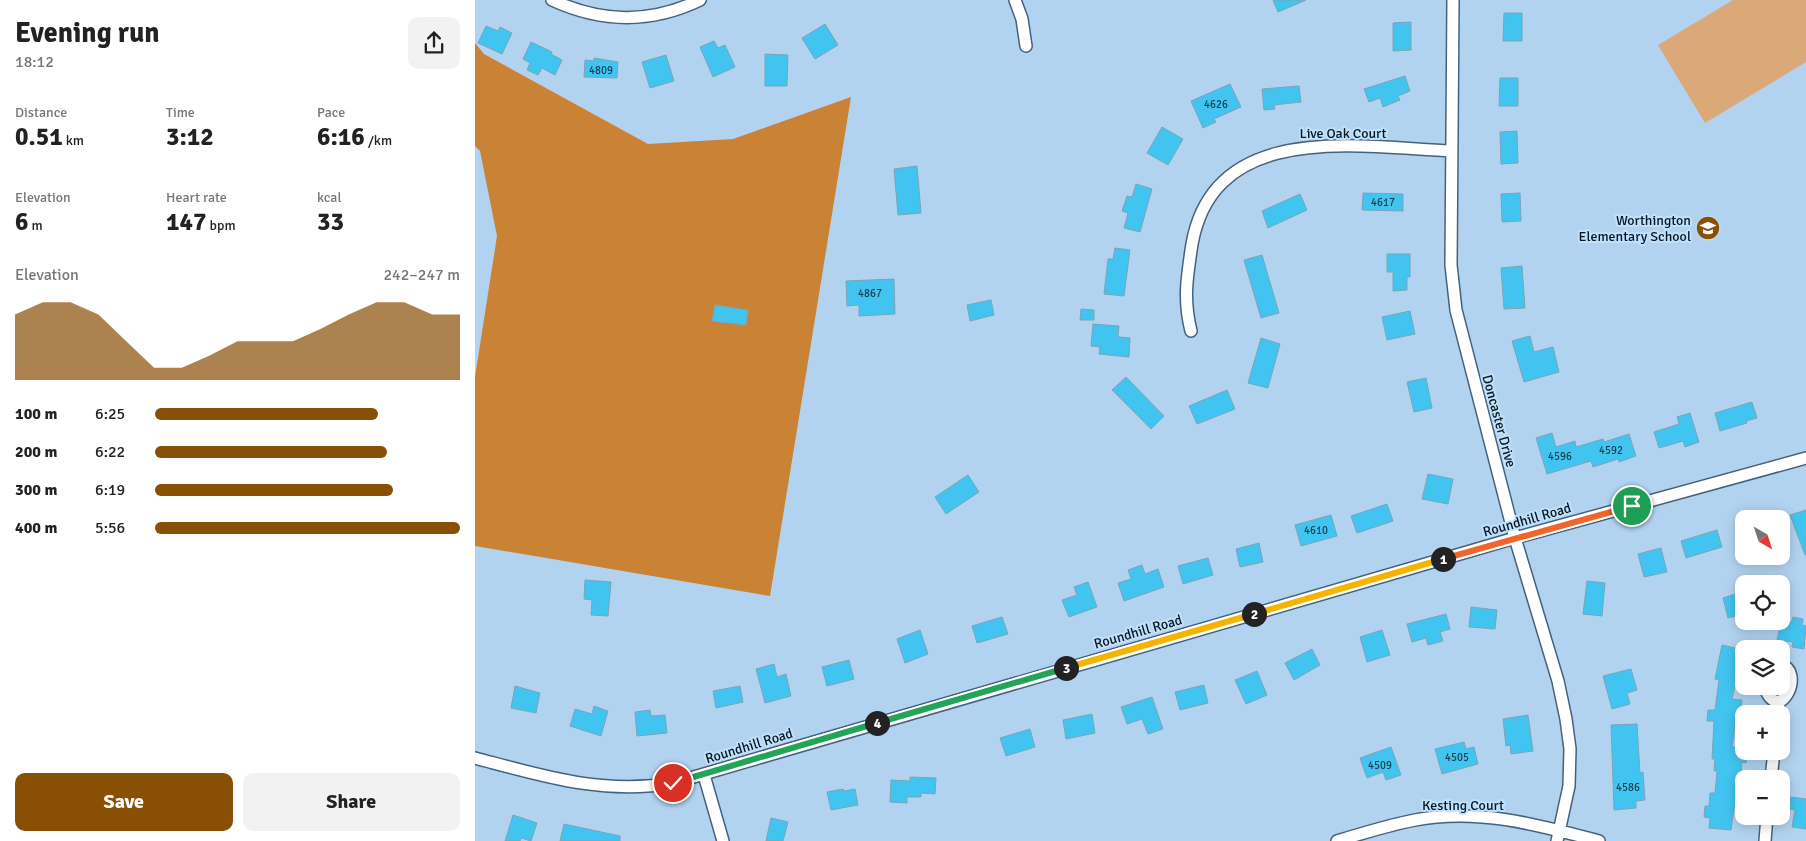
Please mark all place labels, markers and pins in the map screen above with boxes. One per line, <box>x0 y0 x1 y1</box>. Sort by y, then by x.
place label: Worthington Elementary School <box>1578 212 1691 245</box>
school or university icon: Worthington Elementary School <box>1695 215 1721 241</box>
pin <box>1611 485 1653 527</box>
pin: 1 <box>1431 546 1455 572</box>
pin: 2 <box>1241 602 1267 626</box>
pin: 3 <box>1053 656 1079 680</box>
pin: 4 <box>865 710 889 736</box>
pin <box>652 762 694 804</box>

